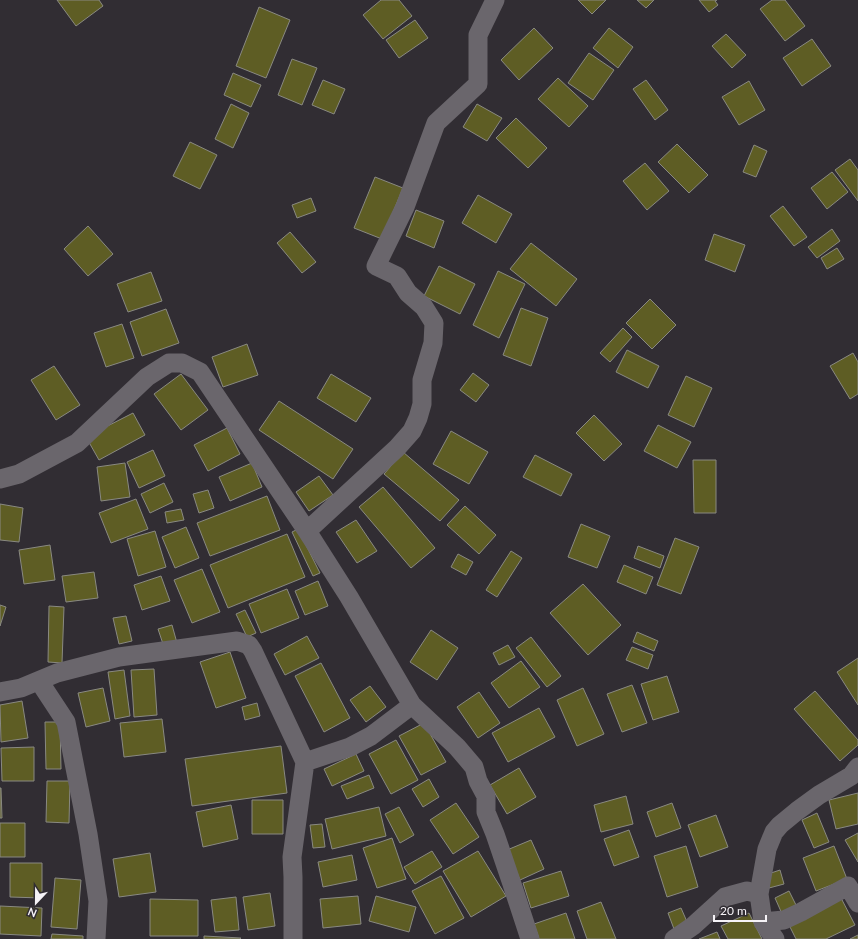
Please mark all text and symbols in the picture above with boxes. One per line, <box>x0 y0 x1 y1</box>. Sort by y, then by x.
north arrow <box>16 883 56 923</box>
scale bar <box>714 897 766 923</box>
text: 20 m <box>720 903 747 918</box>
text: N <box>26 905 38 920</box>

